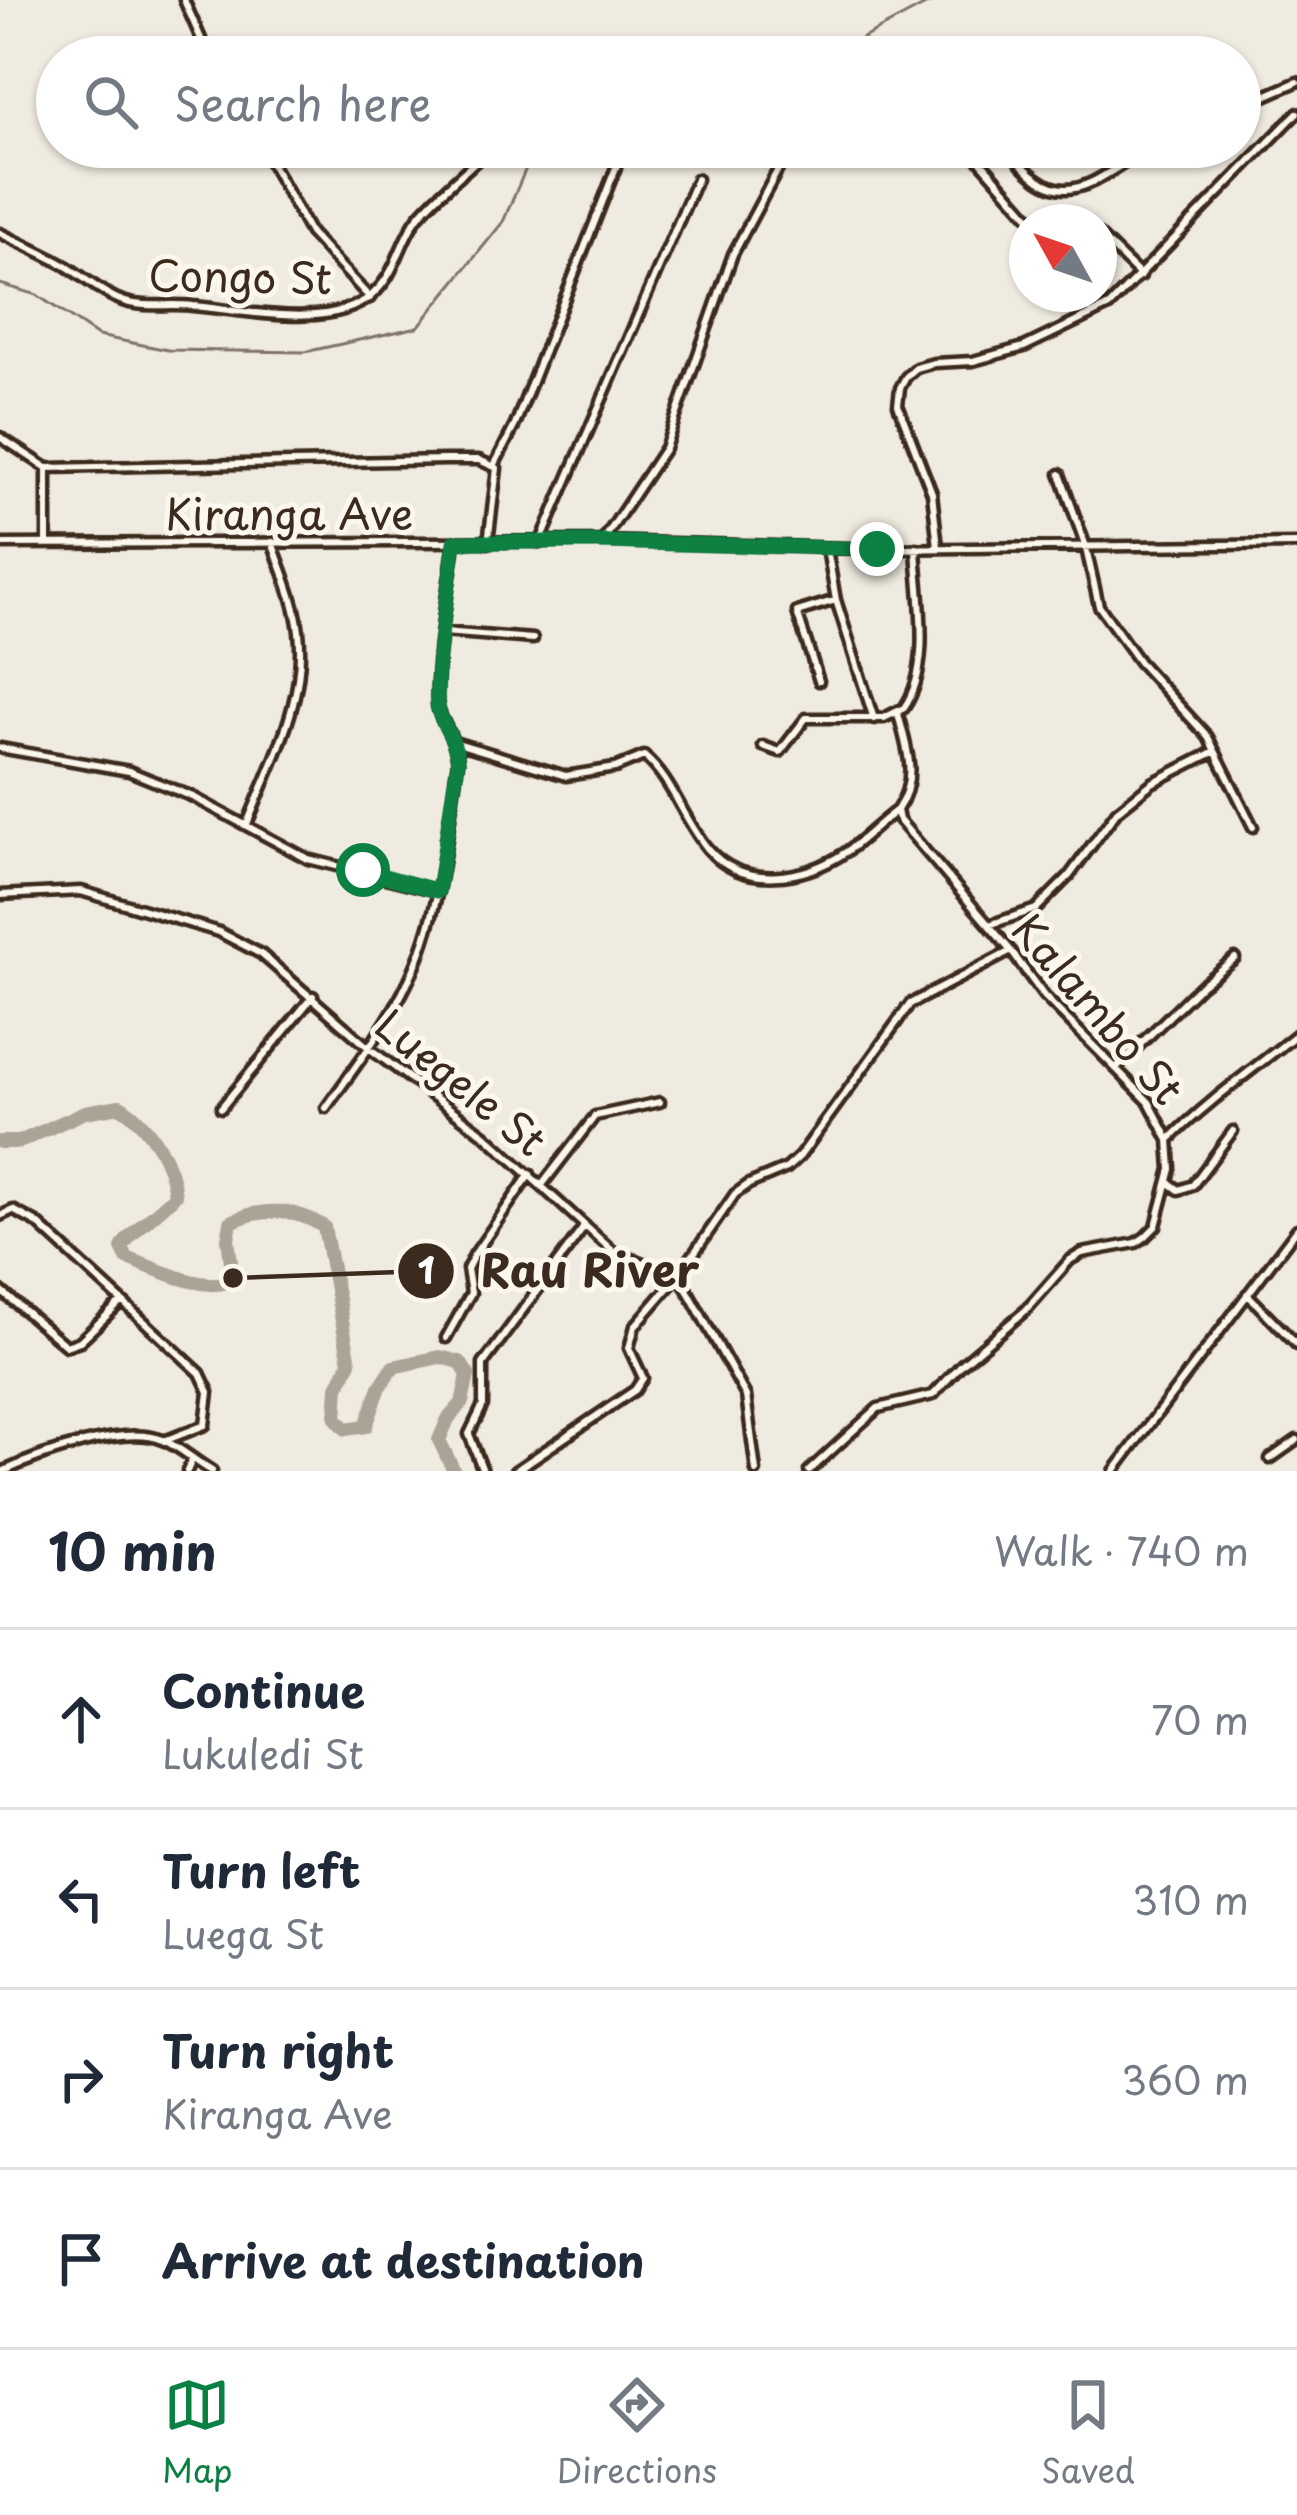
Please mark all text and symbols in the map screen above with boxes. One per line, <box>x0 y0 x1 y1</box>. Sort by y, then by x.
search box <box>36 36 1261 168</box>
text: Search here <box>174 68 431 136</box>
icon: search <box>78 69 144 135</box>
north arrow <box>1009 204 1117 312</box>
street label: Congo St <box>148 242 332 308</box>
street label: Kiranga Ave <box>165 481 413 544</box>
route end <box>850 522 904 576</box>
route start <box>336 843 390 897</box>
street label: Kalambo St <box>998 899 1200 1117</box>
street label: Luegele St <box>363 992 561 1170</box>
callout: Rau River <box>396 1231 725 1312</box>
text: Rau River <box>481 1234 699 1302</box>
text: 1 <box>417 1242 435 1296</box>
text: 10 min <box>48 1511 217 1588</box>
text: Walk · 740 m <box>994 1520 1249 1579</box>
text: Continue <box>162 1655 365 1723</box>
icon: ahead <box>48 1686 114 1752</box>
text: 70 m <box>1151 1689 1249 1748</box>
text: Lukuledi St <box>162 1723 364 1782</box>
text: Turn left <box>162 1835 361 1903</box>
icon: left <box>48 1866 114 1932</box>
text: 310 m <box>1132 1869 1249 1928</box>
text: Luega St <box>162 1903 324 1962</box>
text: Turn right <box>162 2015 394 2083</box>
icon: right <box>48 2046 114 2112</box>
text: 360 m <box>1121 2049 1249 2108</box>
text: Kiranga Ave <box>162 2083 393 2142</box>
text: Arrive at destination <box>162 2225 645 2293</box>
icon: arrive <box>48 2226 114 2292</box>
tab: Map <box>162 2372 233 2494</box>
tab: Directions <box>557 2372 717 2494</box>
tab: Saved <box>1041 2372 1135 2494</box>

